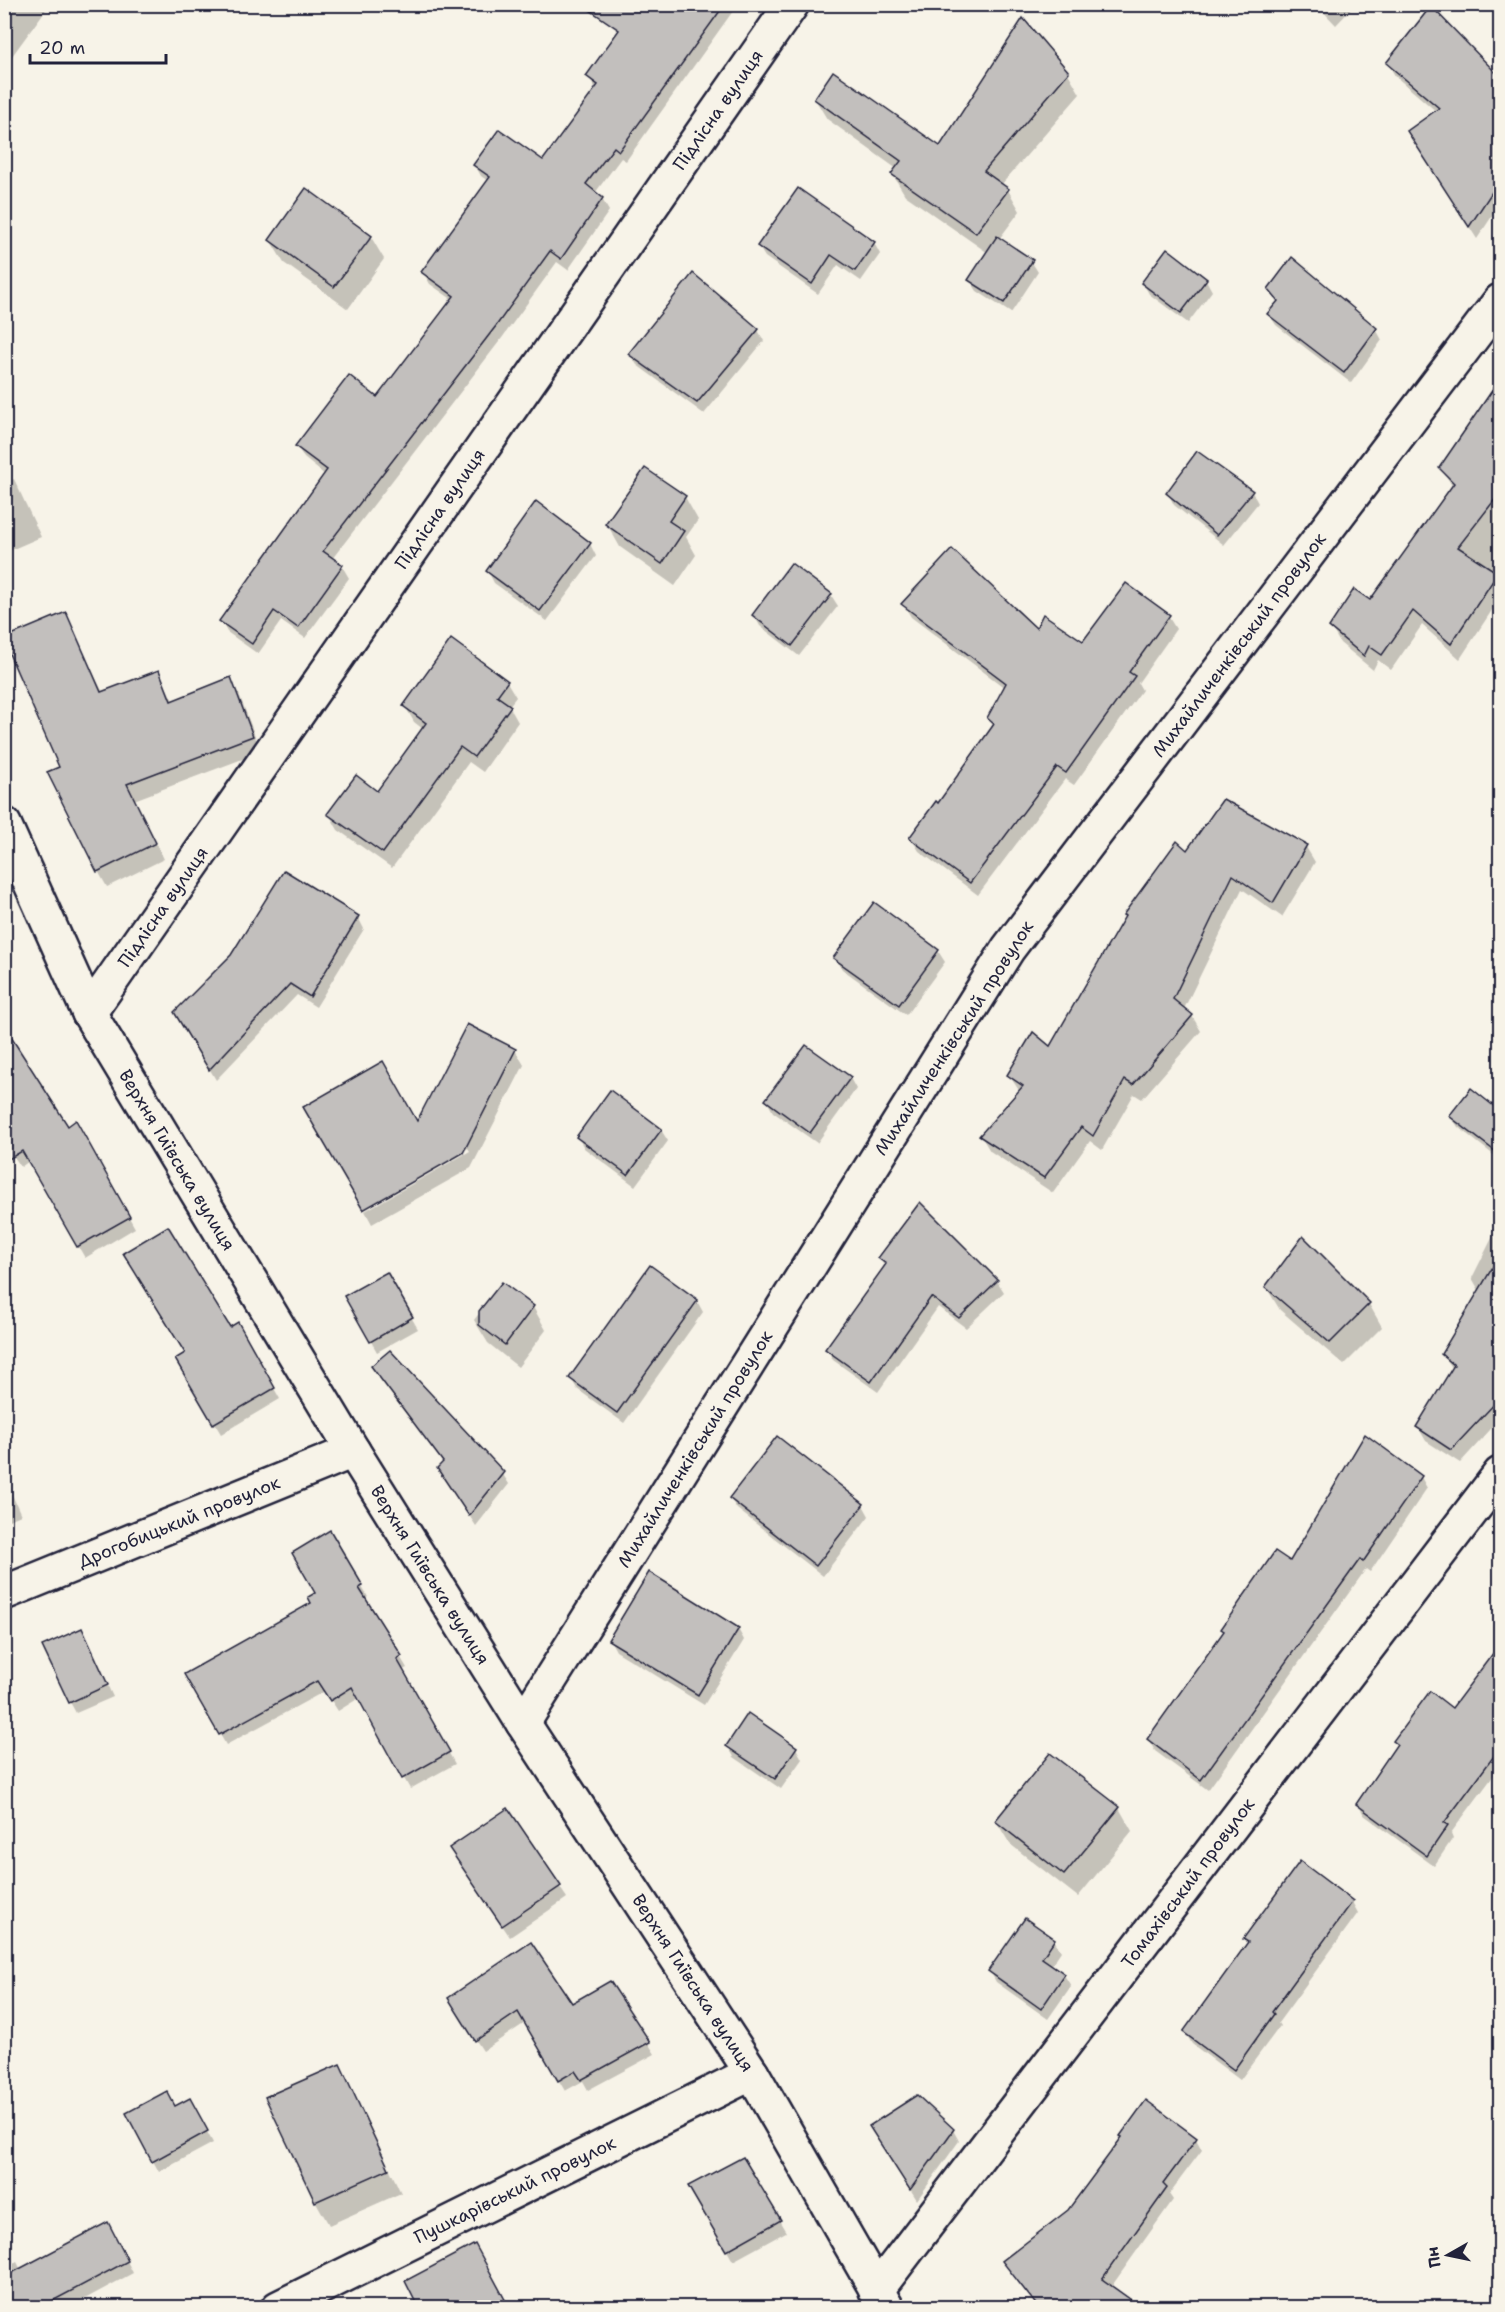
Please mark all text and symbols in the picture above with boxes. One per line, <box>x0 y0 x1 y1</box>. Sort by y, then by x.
scale bar <box>30 27 166 65</box>
text: 20 m <box>39 36 85 60</box>
street label: Підлісна вулиця <box>667 45 769 175</box>
street label: Підлісна вулиця <box>389 444 491 574</box>
street label: Михайличенківський провулок <box>1147 527 1332 762</box>
street label: Підлісна вулиця <box>112 842 214 972</box>
street label: Михайличенківський провулок <box>869 916 1039 1160</box>
street label: Верхня Гиївська вулиця <box>113 1065 241 1255</box>
street label: Михайличенківський провулок <box>612 1326 778 1572</box>
street label: Дрогобицький провулок <box>74 1470 284 1574</box>
street label: Верхня Гиївська вулиця <box>365 1481 495 1669</box>
street label: Томахівський провулок <box>1116 1793 1260 1973</box>
street label: Верхня Гиївська вулиця <box>626 1889 760 2077</box>
street label: Пушкарівський провулок <box>410 2130 620 2249</box>
north arrow <box>1418 2225 1478 2285</box>
text: Пн <box>1422 2245 1446 2269</box>

